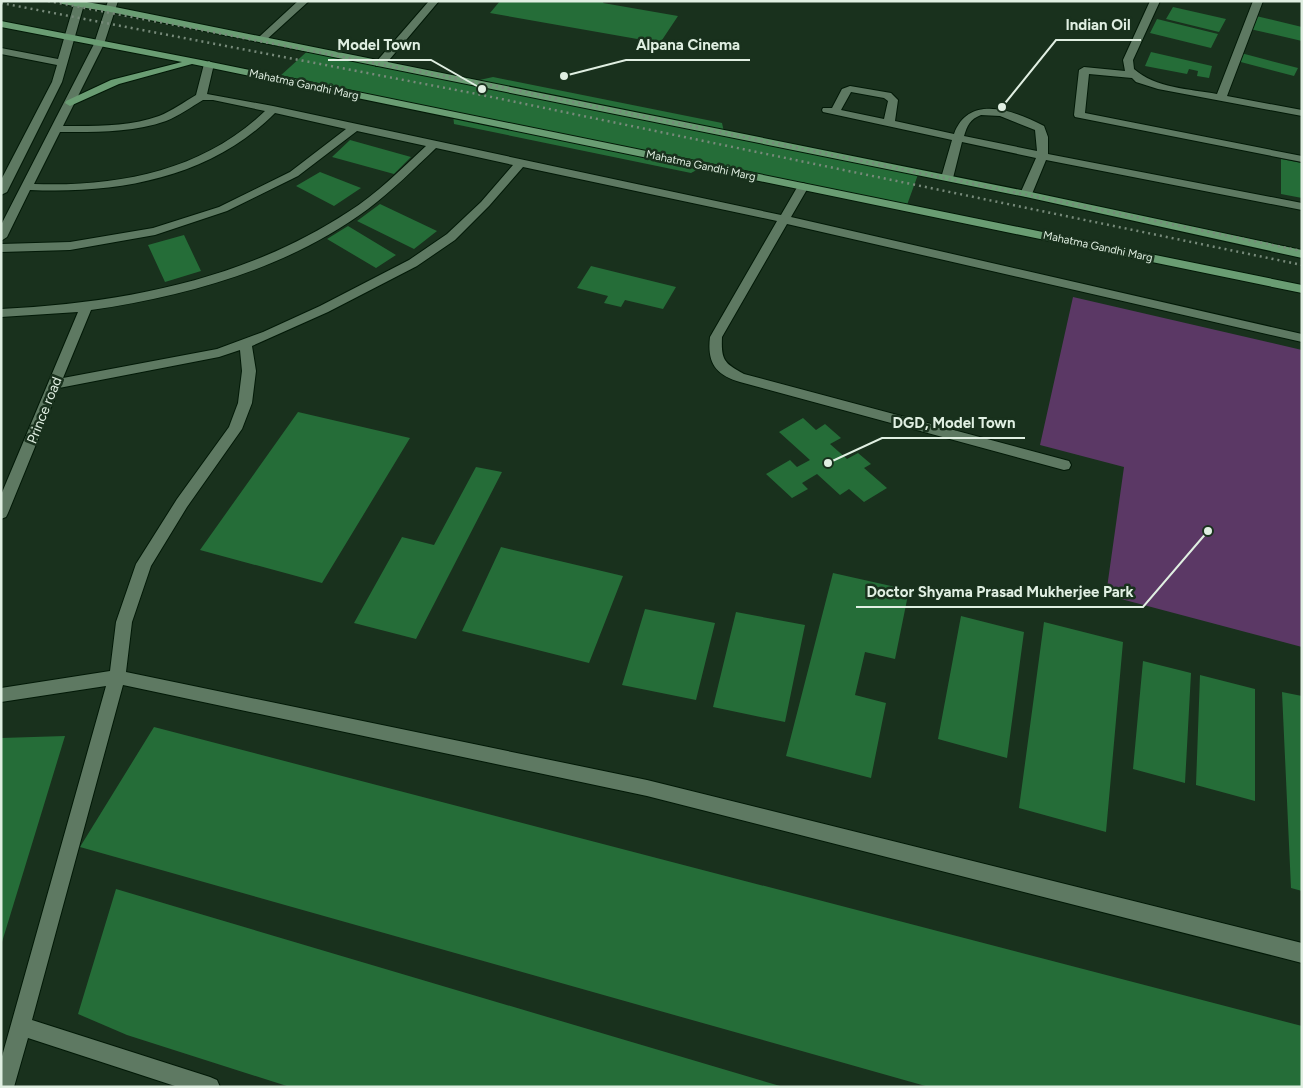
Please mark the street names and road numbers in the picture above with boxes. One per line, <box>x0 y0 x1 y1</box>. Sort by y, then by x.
street label: Mahatma Gandhi Marg <box>248 67 360 102</box>
street label: Mahatma Gandhi Marg <box>645 148 757 183</box>
street label: Mahatma Gandhi Marg <box>1042 229 1154 264</box>
street label: Prince road <box>23 374 66 446</box>

